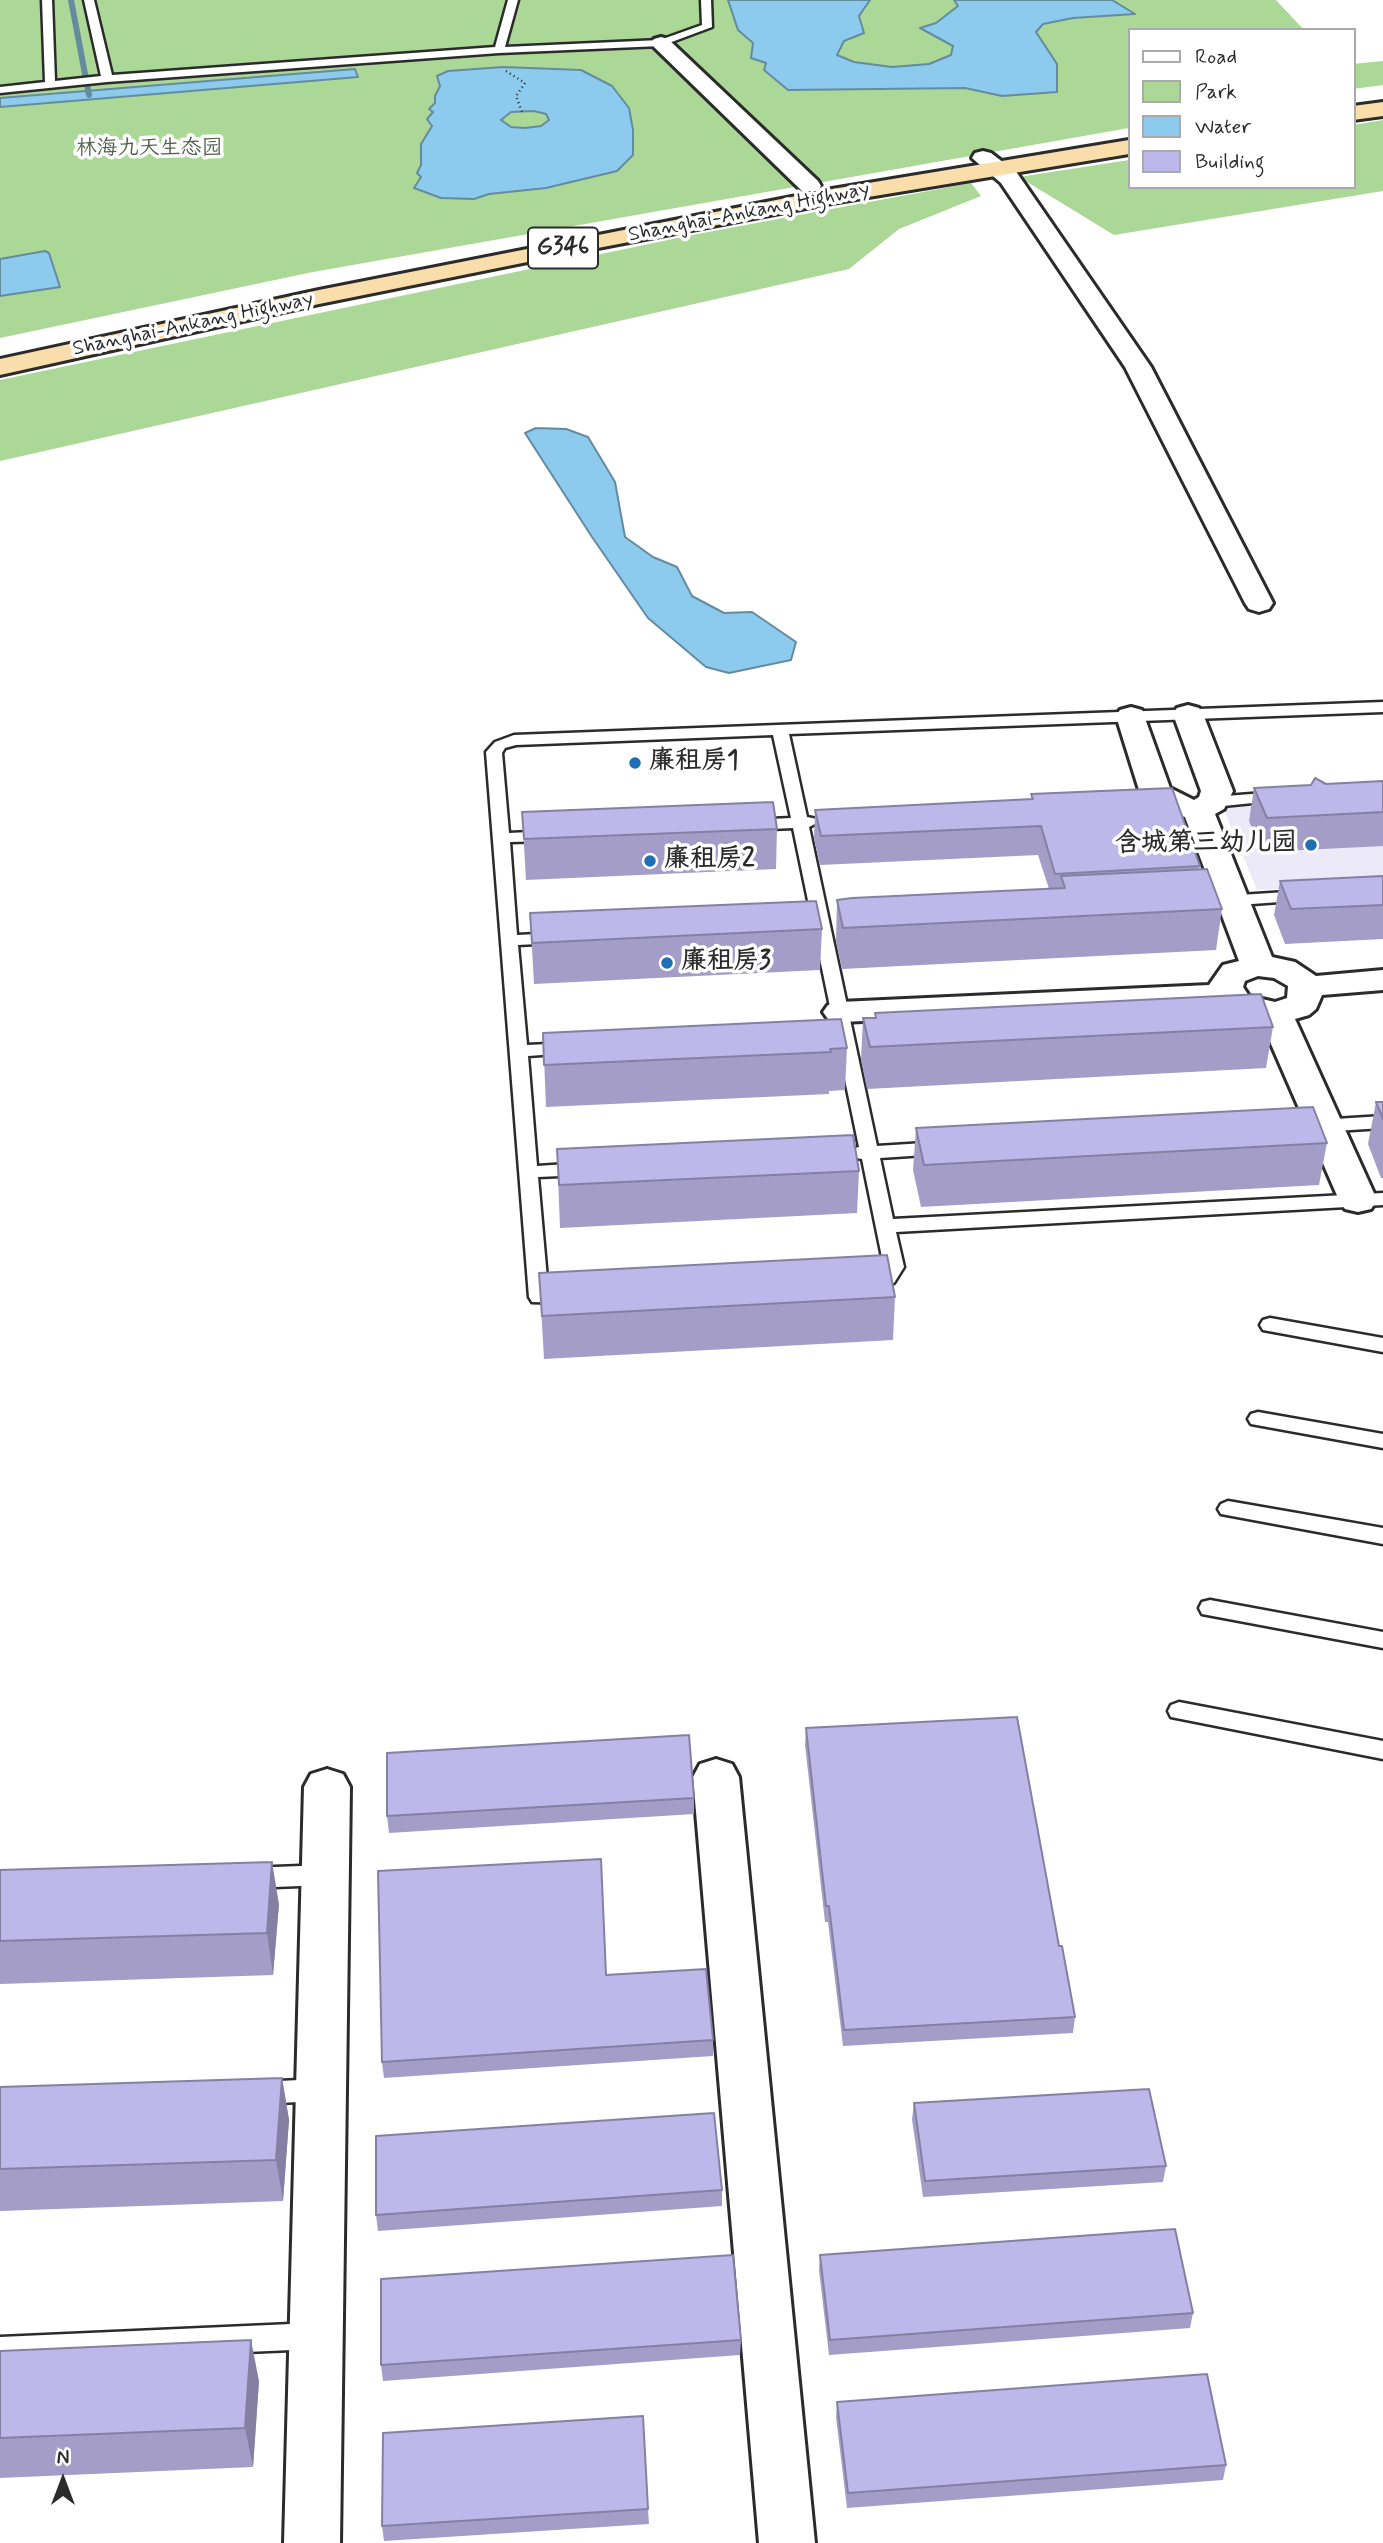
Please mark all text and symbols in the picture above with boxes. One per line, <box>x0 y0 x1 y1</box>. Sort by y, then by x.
legend <box>1128 28 1355 189</box>
text: Road <box>1195 43 1237 71</box>
text: Park <box>1195 78 1237 106</box>
text: Water <box>1195 113 1251 141</box>
park label: 林海九天生态园 <box>76 137 222 163</box>
text: Building <box>1195 148 1265 176</box>
street label: Shanghai-Ankang Highway <box>626 177 872 249</box>
road number: G346 <box>528 228 598 268</box>
street label: Shanghai-Ankang Highway <box>70 287 316 363</box>
place label: 廉租房1 <box>649 747 739 779</box>
marker: 廉租房1 <box>627 755 643 771</box>
place label: 含城第三幼儿园 <box>1115 829 1297 861</box>
marker: 含城第三幼儿园 <box>1303 837 1319 853</box>
place label: 廉租房2 <box>664 845 755 877</box>
marker: 廉租房2 <box>642 853 658 869</box>
place label: 廉租房3 <box>681 947 771 979</box>
marker: 廉租房3 <box>659 955 675 971</box>
north arrow <box>28 2445 98 2515</box>
text: N <box>57 2446 69 2471</box>

